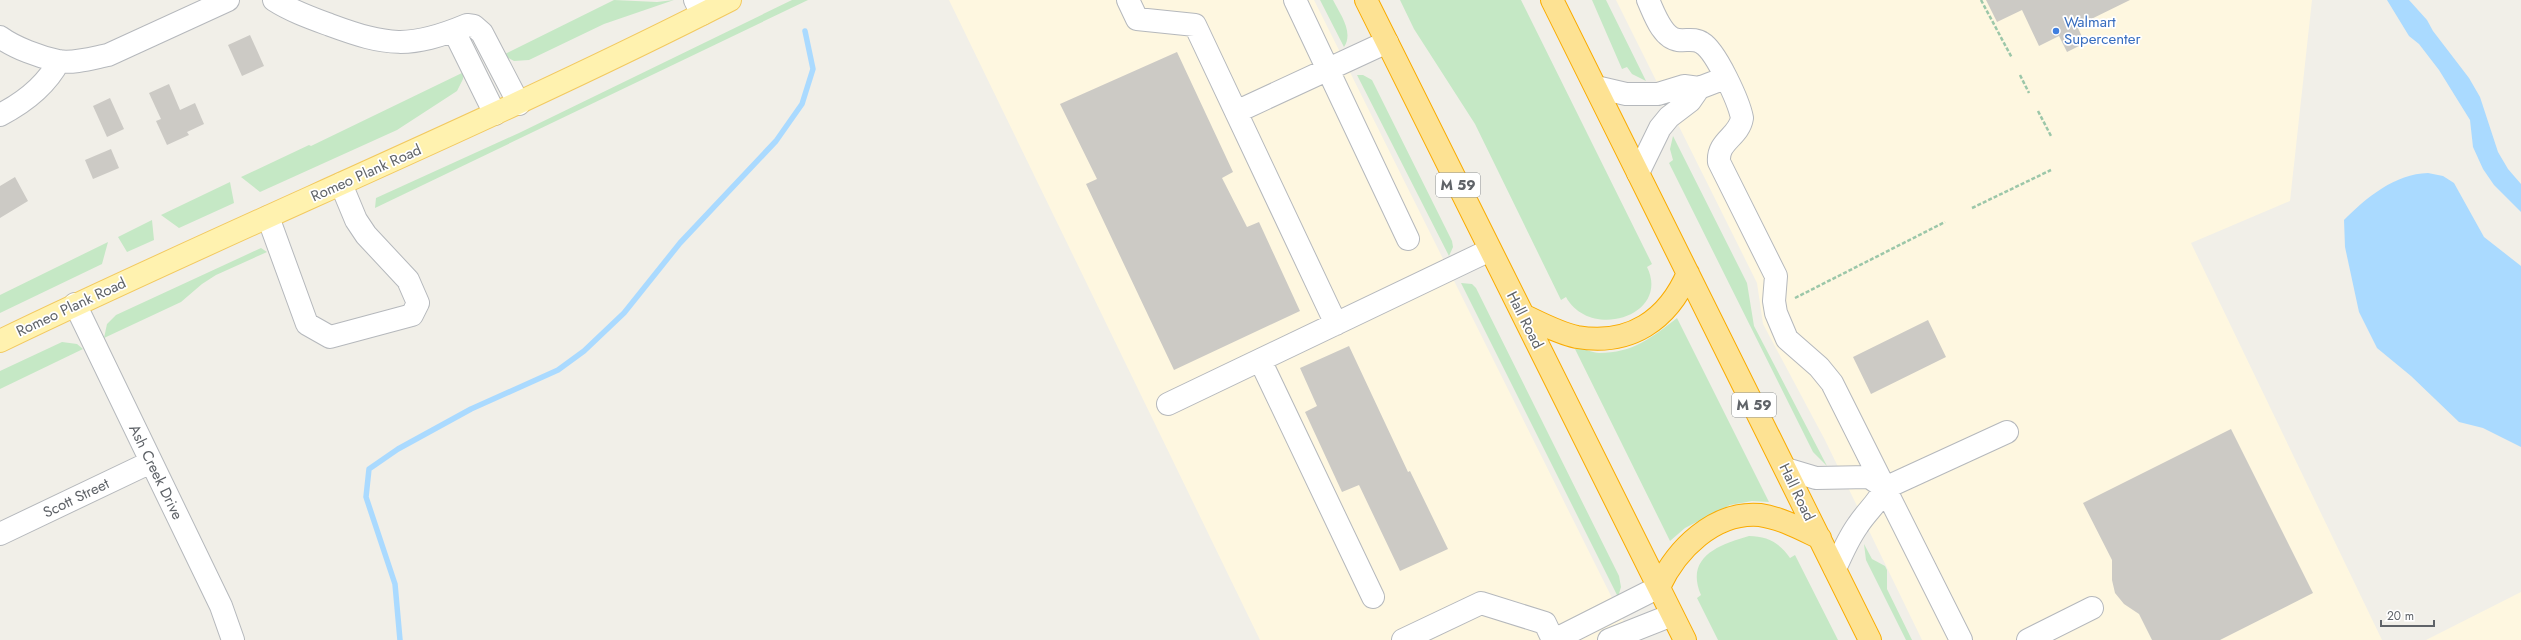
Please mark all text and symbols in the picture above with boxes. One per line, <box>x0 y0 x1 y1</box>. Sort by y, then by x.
place label: Walmart Supercenter <box>2064 11 2141 50</box>
marker: Walmart Supercenter <box>2051 26 2061 36</box>
street label: Romeo Plank Road <box>307 139 425 207</box>
road number: M 59 <box>1436 173 1480 197</box>
street label: Romeo Plank Road <box>12 272 130 342</box>
street label: Hall Road <box>1501 288 1549 352</box>
road number: M 59 <box>1732 393 1776 417</box>
street label: Ash Creek Drive <box>123 421 189 524</box>
street label: Hall Road <box>1774 459 1820 525</box>
street label: Scott Street <box>39 472 113 523</box>
scale bar <box>2381 602 2434 628</box>
text: 20 m <box>2387 607 2414 625</box>

